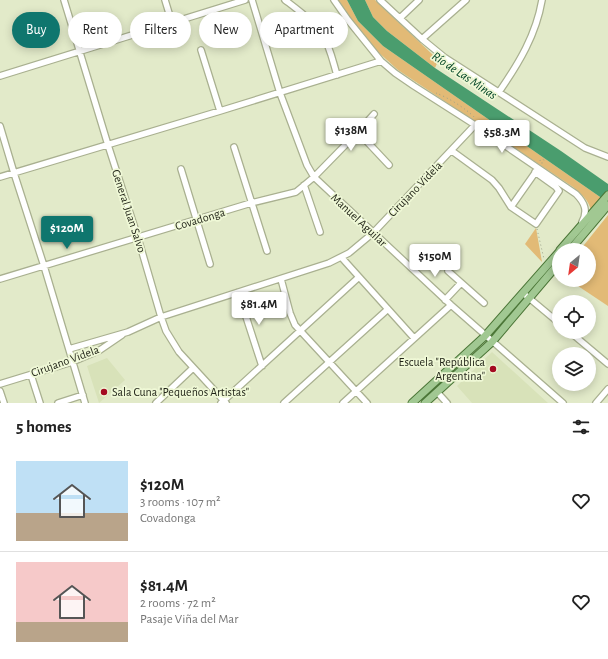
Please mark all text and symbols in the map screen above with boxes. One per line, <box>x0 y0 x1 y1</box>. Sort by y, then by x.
chip: Buy <box>12 12 60 48</box>
chip: Rent <box>68 12 122 48</box>
chip: Filters <box>130 12 191 48</box>
chip: New <box>199 12 252 48</box>
chip: Apartment <box>260 12 348 48</box>
water label: Río de Las Minas <box>429 50 499 102</box>
pin: $138M <box>323 118 379 152</box>
pin: $58.3M <box>469 120 535 154</box>
text: $138M <box>335 124 367 137</box>
text: $58.3M <box>484 126 520 139</box>
street label: Cirujano Videla <box>386 159 445 220</box>
street label: General Juan Salvo <box>110 168 148 254</box>
street label: Manuel Aguilar <box>329 191 389 249</box>
street label: Covadonga <box>174 206 227 232</box>
pin: $120M <box>39 216 95 250</box>
text: $120M <box>50 222 84 235</box>
north arrow <box>552 243 596 287</box>
map controls <box>552 243 596 391</box>
pin: $150M <box>407 244 463 278</box>
text: $150M <box>418 250 452 263</box>
pin: $81.4M <box>226 292 292 326</box>
button: locate <box>552 295 596 339</box>
text: $81.4M <box>241 298 277 311</box>
street label: Cirujano Videla <box>29 343 102 380</box>
button: layers <box>552 347 596 391</box>
place label: Escuela "República Argentina" <box>399 356 485 382</box>
marker: Escuela "República Argentina" <box>488 364 498 374</box>
place label: Sala Cuna "Pequeños Artistas" <box>112 386 249 398</box>
marker: Sala Cuna "Pequeños Artistas" <box>99 387 109 397</box>
icon: filters <box>570 416 592 438</box>
text: 5 homes <box>16 418 72 435</box>
text: $120M <box>140 476 184 493</box>
icon: home <box>48 477 96 525</box>
icon: heart <box>570 490 592 512</box>
text: 3 rooms · 107 m² <box>140 496 221 509</box>
text: Covadonga <box>140 512 196 525</box>
text: $81.4M <box>140 577 188 594</box>
icon: home <box>48 578 96 626</box>
icon: heart <box>570 591 592 613</box>
text: 2 rooms · 72 m² <box>140 597 216 610</box>
text: Pasaje Viña del Mar <box>140 613 238 626</box>

